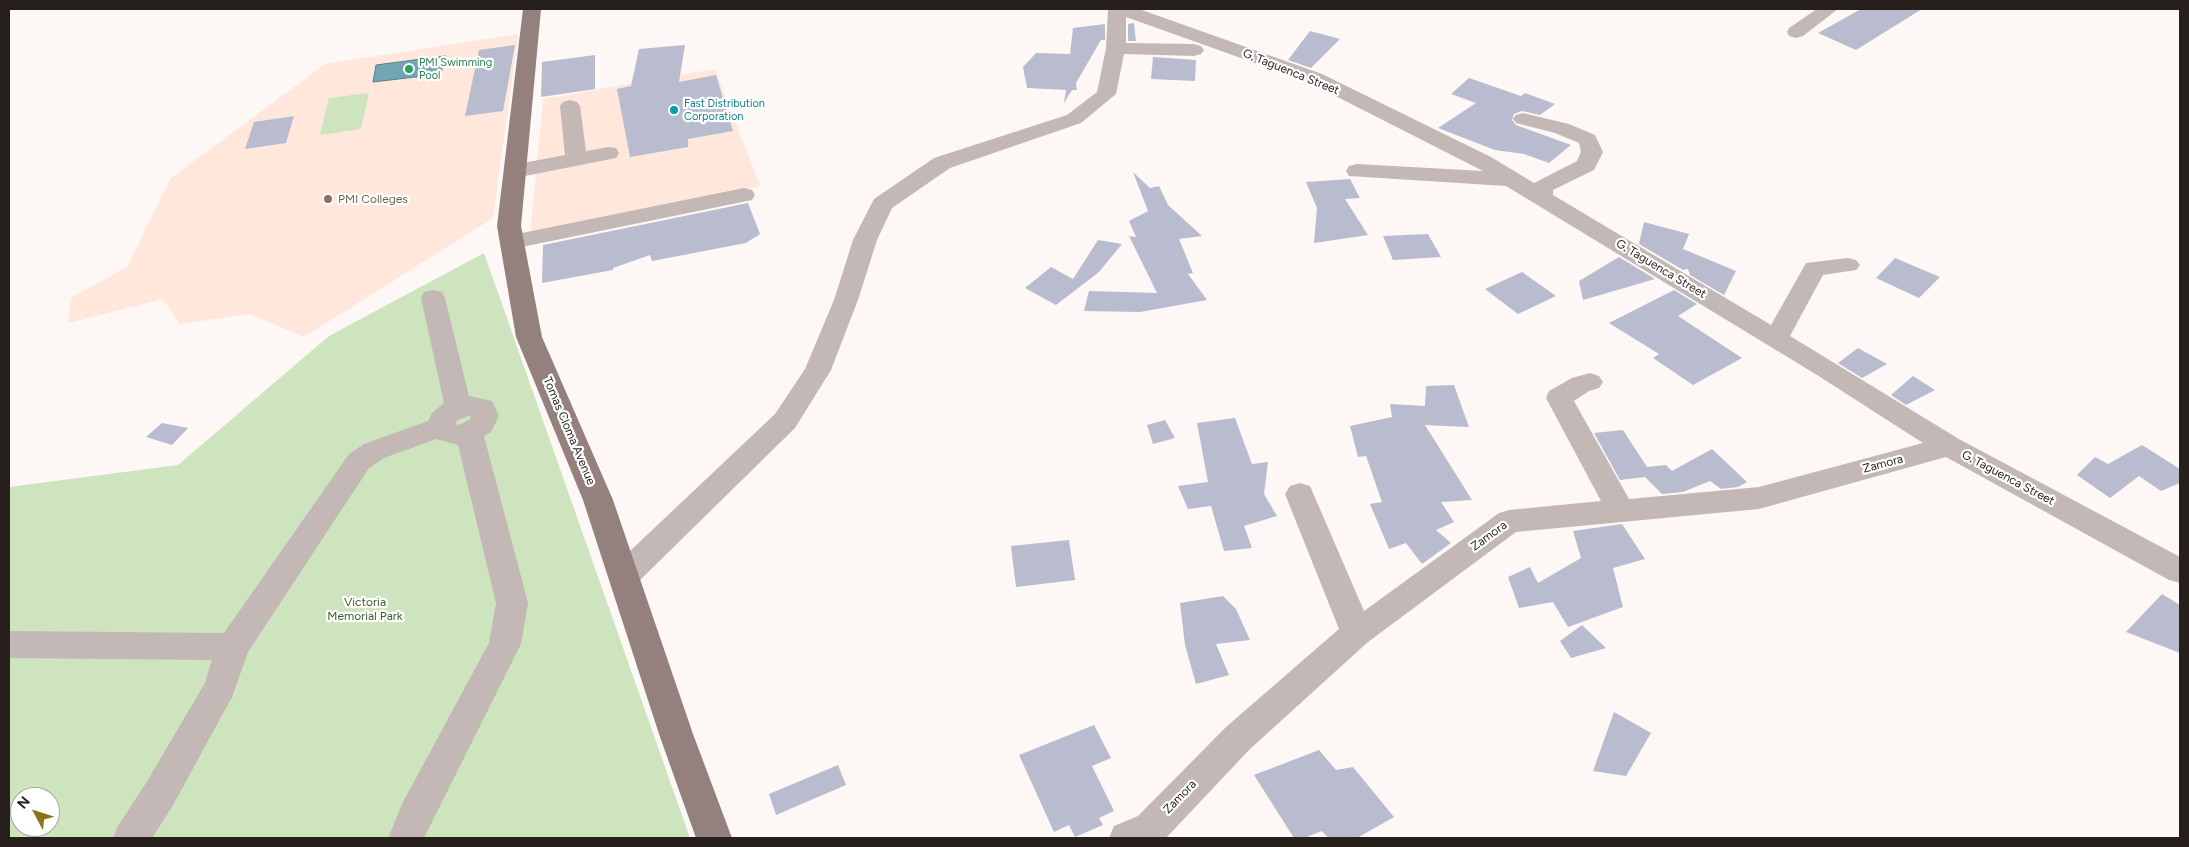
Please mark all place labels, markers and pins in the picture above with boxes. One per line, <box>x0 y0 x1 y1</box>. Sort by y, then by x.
place label: PMI Swimming Pool <box>419 56 492 82</box>
marker: PMI Swimming Pool <box>403 63 415 75</box>
place label: Fast Distribution Corporation <box>684 97 765 123</box>
marker: Fast Distribution Corporation <box>668 104 680 116</box>
place label: PMI Colleges <box>338 192 408 206</box>
marker: PMI Colleges <box>322 193 334 205</box>

